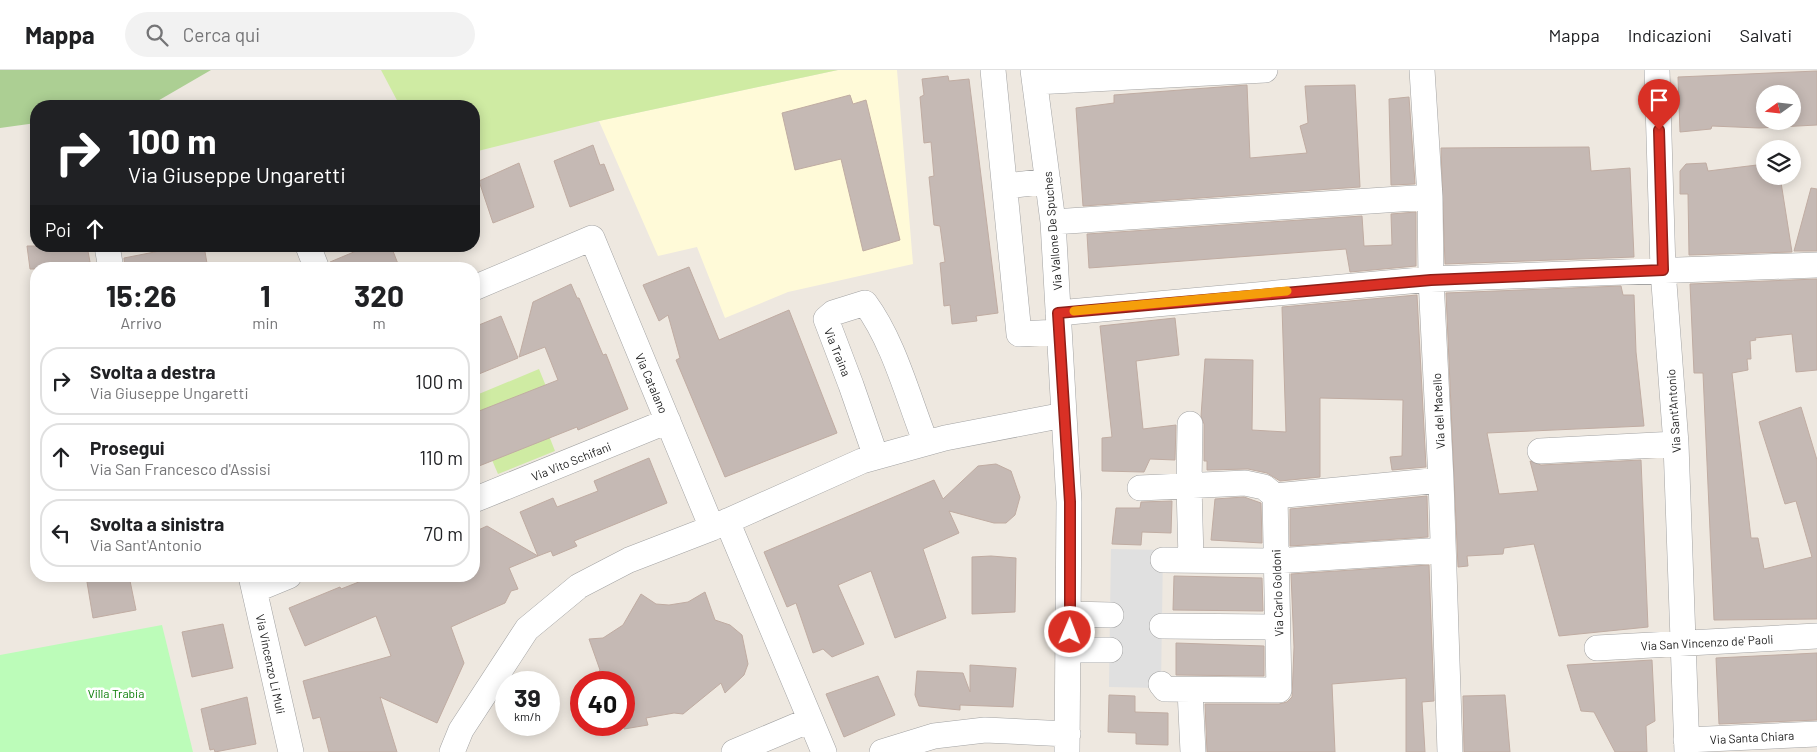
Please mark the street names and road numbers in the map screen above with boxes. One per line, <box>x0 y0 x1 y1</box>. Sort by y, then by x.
street label: Via Vallone De Spuches <box>1040 171 1064 291</box>
street label: Via Traina <box>822 326 854 378</box>
street label: Via Catalano <box>633 351 671 415</box>
street label: Via Sant'Antonio <box>1663 369 1683 453</box>
street label: Via del Macello <box>1429 373 1447 449</box>
street label: Via Vito Schifani <box>529 439 613 483</box>
street label: Via Carlo Goldoni <box>1268 549 1286 637</box>
street label: Via Vincenzo Li Muli <box>254 613 288 715</box>
street label: Via San Vincenzo de' Paoli <box>1640 632 1774 652</box>
street label: Via Santa Chiara <box>1709 728 1795 746</box>

